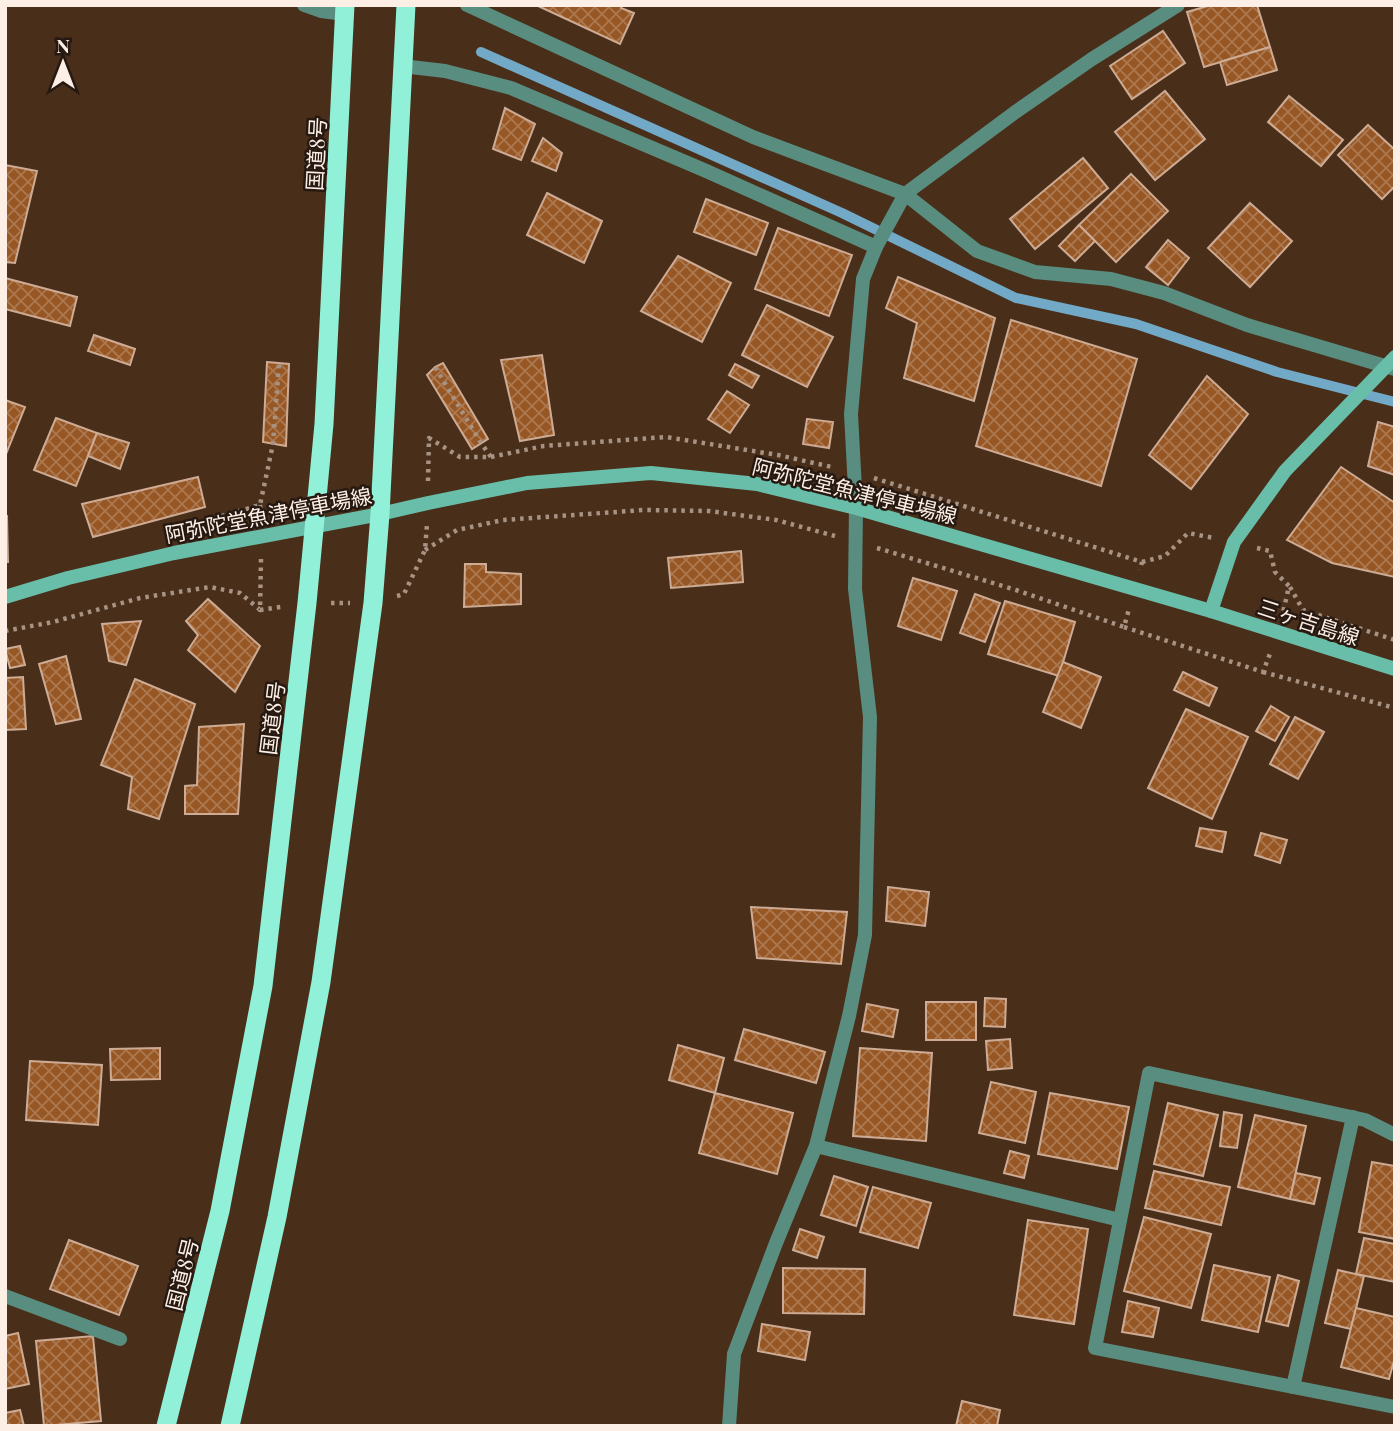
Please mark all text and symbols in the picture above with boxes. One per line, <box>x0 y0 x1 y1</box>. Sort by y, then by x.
north arrow <box>28 28 98 98</box>
text: N <box>56 32 70 58</box>
street label: 国道8号 <box>299 116 331 192</box>
street label: 阿弥陀堂魚津停車場線 <box>750 451 960 529</box>
street label: 阿弥陀堂魚津停車場線 <box>162 480 374 548</box>
street label: 三ヶ吉島線 <box>1255 591 1363 651</box>
street label: 国道8号 <box>253 680 289 756</box>
street label: 国道8号 <box>158 1235 204 1313</box>

